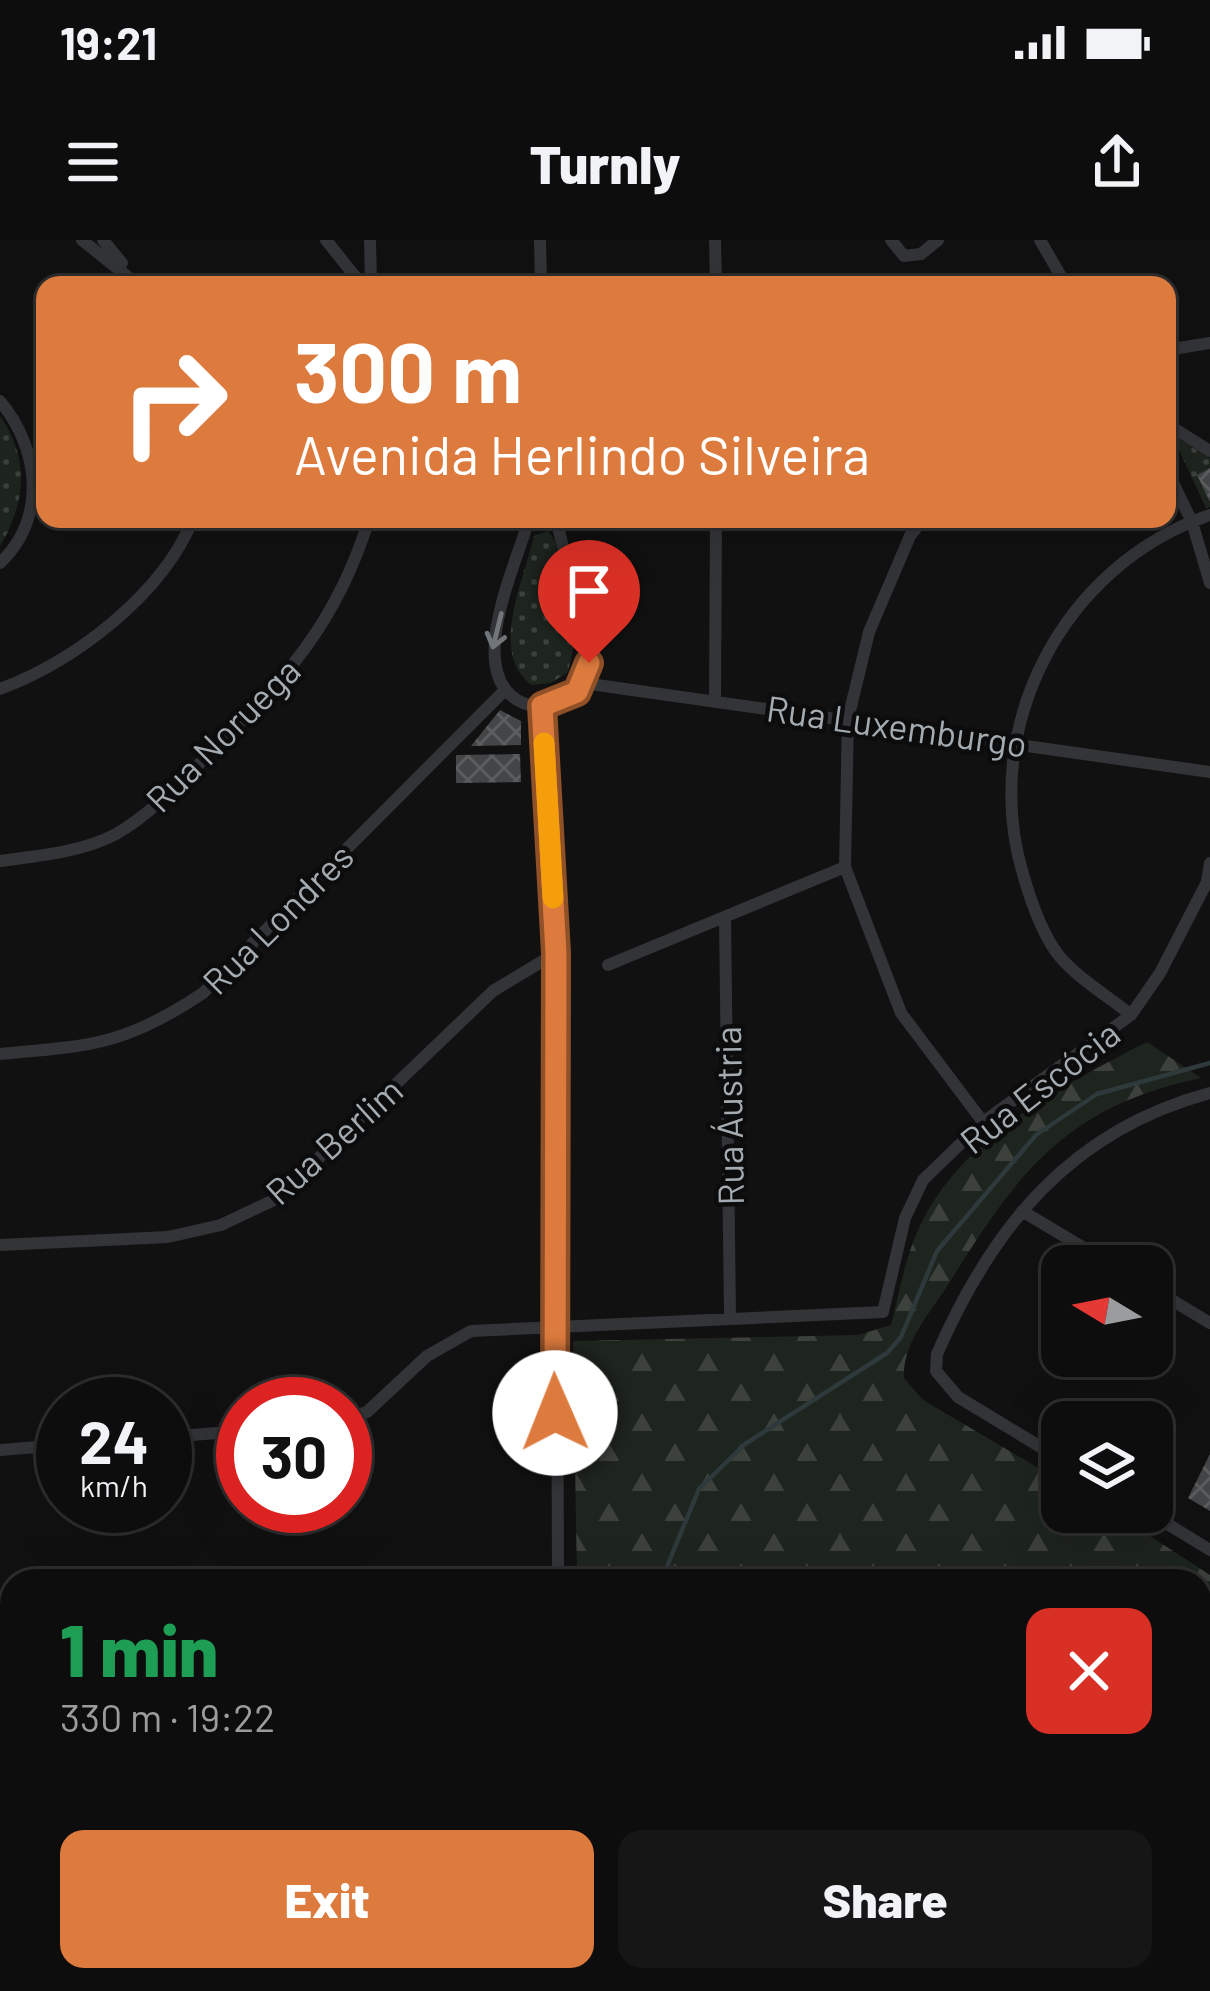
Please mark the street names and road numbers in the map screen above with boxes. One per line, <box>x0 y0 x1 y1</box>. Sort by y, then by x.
street label: Rua Noruega <box>136 648 308 820</box>
street label: Rua Luxemburgo <box>764 685 1030 765</box>
street label: Rua Londres <box>193 834 361 1002</box>
street label: Rua Escócia <box>951 1010 1127 1162</box>
street label: Rua Áustria <box>705 1026 751 1206</box>
street label: Rua Berlim <box>256 1067 410 1213</box>

